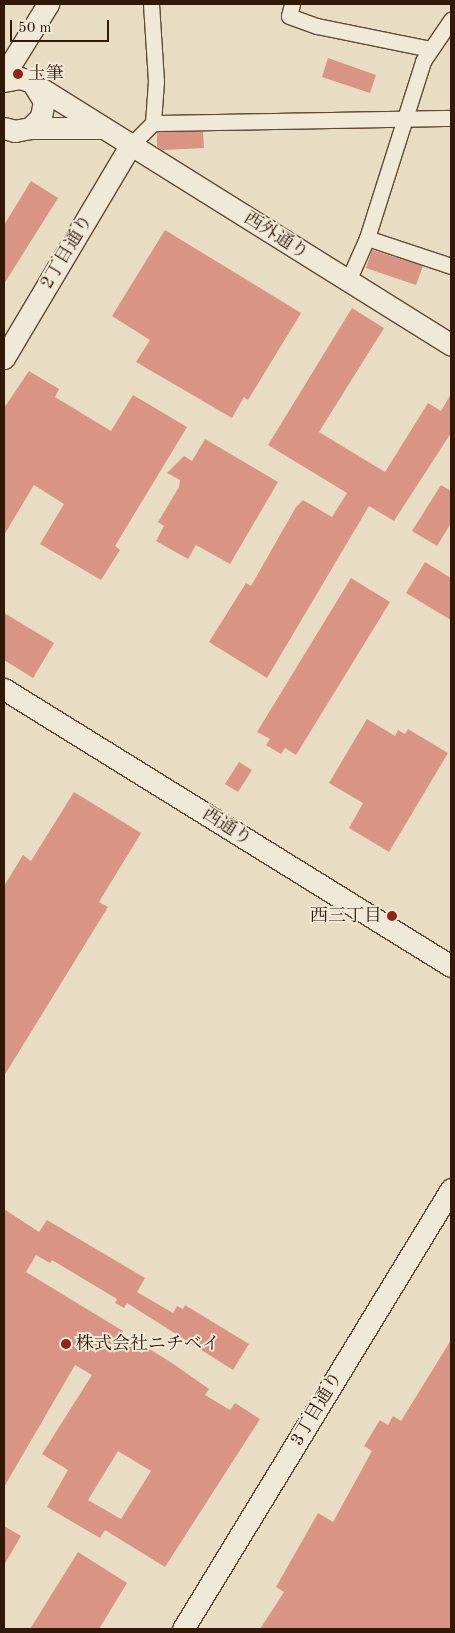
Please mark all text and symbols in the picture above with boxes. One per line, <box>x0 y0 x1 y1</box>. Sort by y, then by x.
scale bar <box>12 10 111 42</box>
text: 50 m <box>18 21 52 36</box>
place label: 土筆 <box>28 63 64 85</box>
marker: 土筆 <box>12 68 24 80</box>
street label: 西外通り <box>240 208 312 264</box>
street label: 2丁目通り <box>37 211 97 293</box>
street label: 西通り <box>198 804 256 850</box>
place label: 西三丁目 <box>310 905 382 927</box>
marker: 西三丁目 <box>386 910 398 922</box>
place label: 株式会社ニチベイ <box>76 1333 220 1355</box>
marker: 株式会社ニチベイ <box>60 1338 72 1350</box>
street label: 3丁目通り <box>287 1368 347 1450</box>

